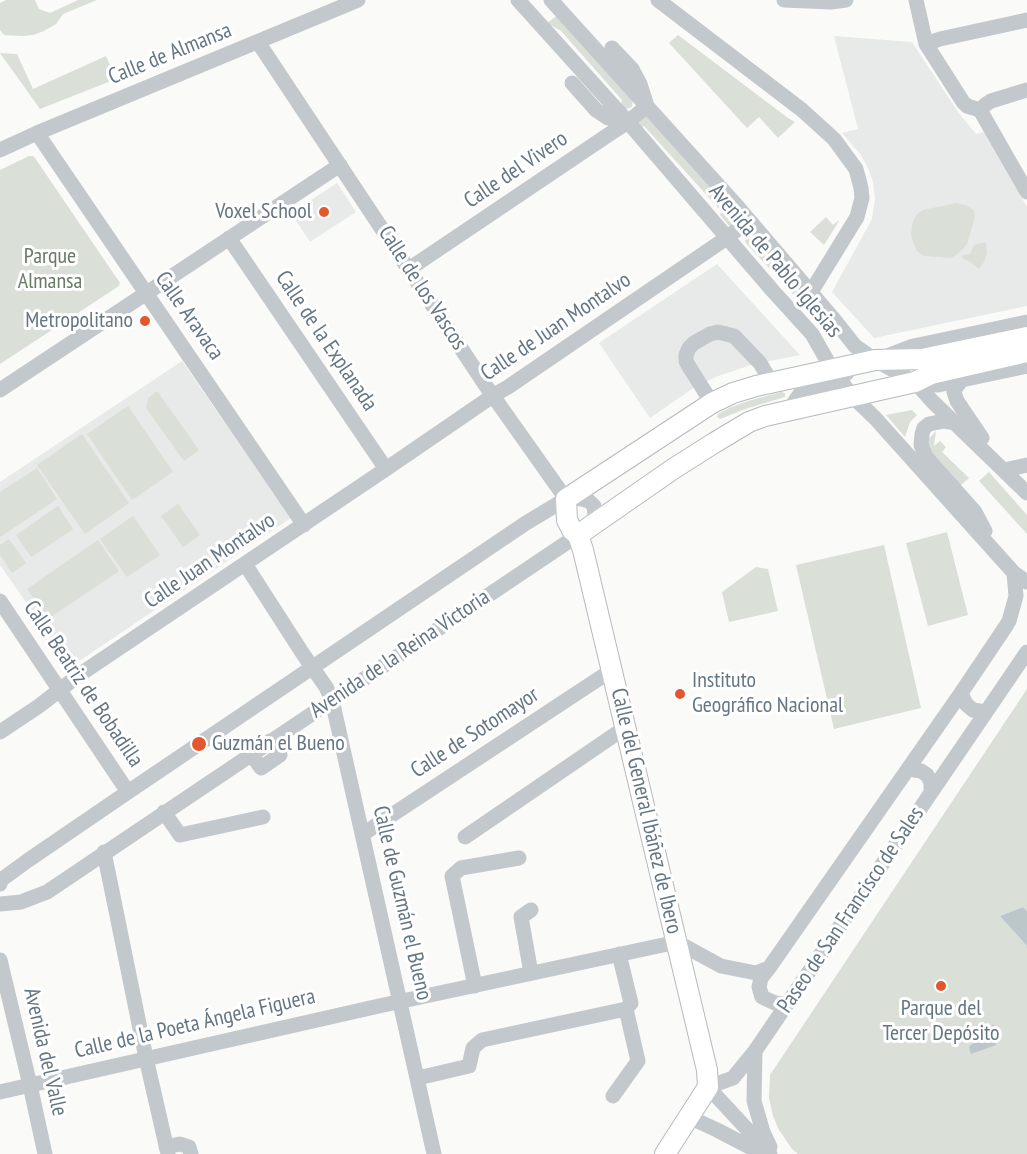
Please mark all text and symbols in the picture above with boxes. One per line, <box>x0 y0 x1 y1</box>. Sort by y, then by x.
street label: Calle de Almansa <box>105 17 235 91</box>
street label: Calle del Vivero <box>459 126 573 214</box>
street label: Avenida de Pablo Iglesias <box>703 179 847 343</box>
place label: Voxel School <box>215 199 312 225</box>
marker: Voxel School <box>317 205 331 219</box>
street label: Calle de los Vascos <box>372 221 472 355</box>
park label: Parque Almansa <box>18 244 82 296</box>
street label: Calle de la Explanada <box>269 266 383 416</box>
street label: Calle Aravaca <box>149 267 229 365</box>
street label: Calle de Juan Montalvo <box>476 267 636 387</box>
place label: Metropolitano <box>25 308 133 334</box>
marker: Metropolitano <box>138 314 152 328</box>
street label: Calle Juan Montalvo <box>140 508 280 614</box>
street label: Avenida de la Reina Victoria <box>305 584 495 724</box>
street label: Calle Beatriz de Bobadilla <box>18 596 148 772</box>
place label: Instituto Geográfico Nacional <box>692 668 843 720</box>
street label: Calle de Sotomayor <box>406 682 544 784</box>
street label: Calle del General Ibáñez de Ibero <box>605 686 687 936</box>
marker: Instituto Geográfico Nacional <box>673 687 687 701</box>
place label: Guzmán el Bueno <box>212 731 345 757</box>
marker: Guzmán el Bueno <box>190 735 208 753</box>
street label: Paseo de San Francisco de Sales <box>772 802 930 1018</box>
street label: Calle de Guzmán el Bueno <box>367 803 437 1003</box>
marker: Parque del Tercer Depósito <box>934 979 948 993</box>
street label: Calle de la Poeta Ángela Figuera <box>72 983 318 1065</box>
street label: Avenida del Valle <box>17 985 73 1119</box>
place label: Parque del Tercer Depósito <box>882 996 1000 1048</box>

